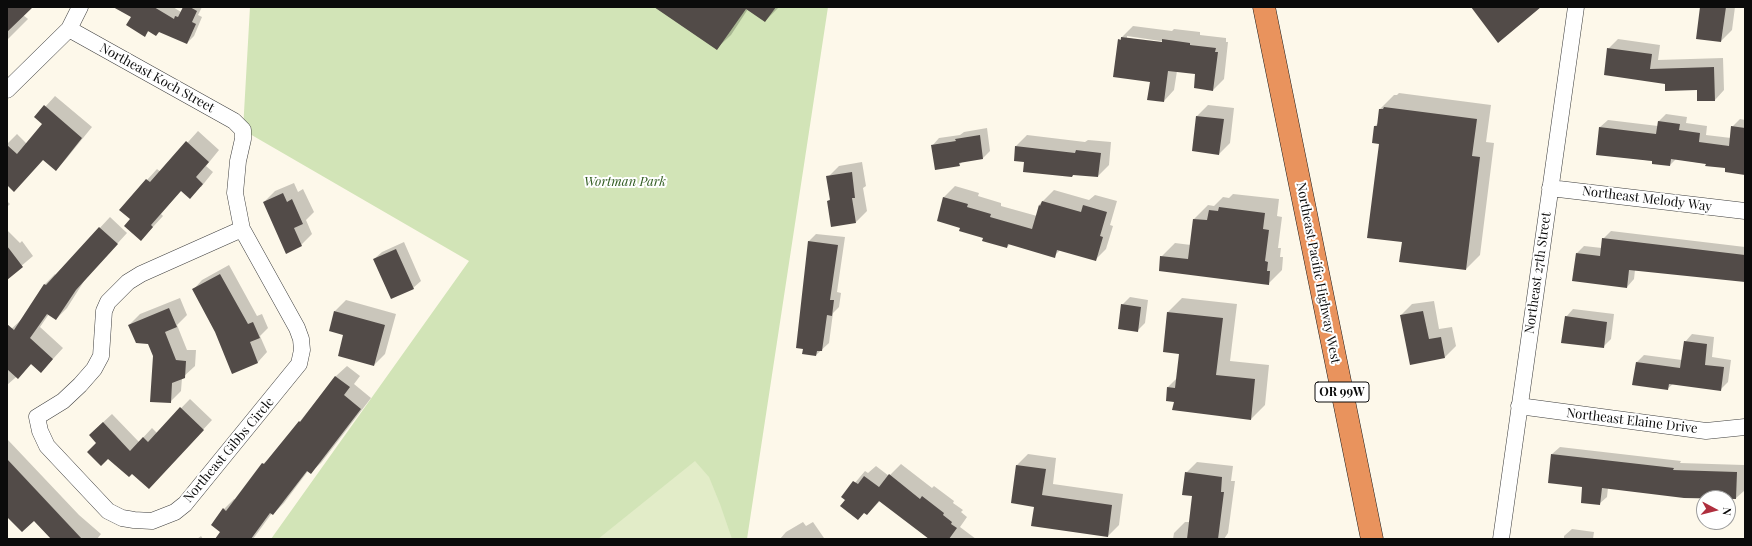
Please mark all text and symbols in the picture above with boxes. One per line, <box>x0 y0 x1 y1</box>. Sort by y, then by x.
street label: Northeast Koch Street <box>97 40 217 116</box>
park label: Wortman Park <box>584 174 666 190</box>
street label: Northeast Pacific Highway West <box>1293 181 1343 365</box>
street label: Northeast Melody Way <box>1581 183 1713 215</box>
street label: Northeast 27th Street <box>1522 211 1554 335</box>
road number: OR 99W <box>1315 382 1369 402</box>
street label: Northeast Gibbs Circle <box>181 394 277 506</box>
street label: Northeast Elaine Drive <box>1565 405 1699 437</box>
north arrow <box>1696 490 1736 530</box>
text: N <box>1719 507 1735 516</box>

